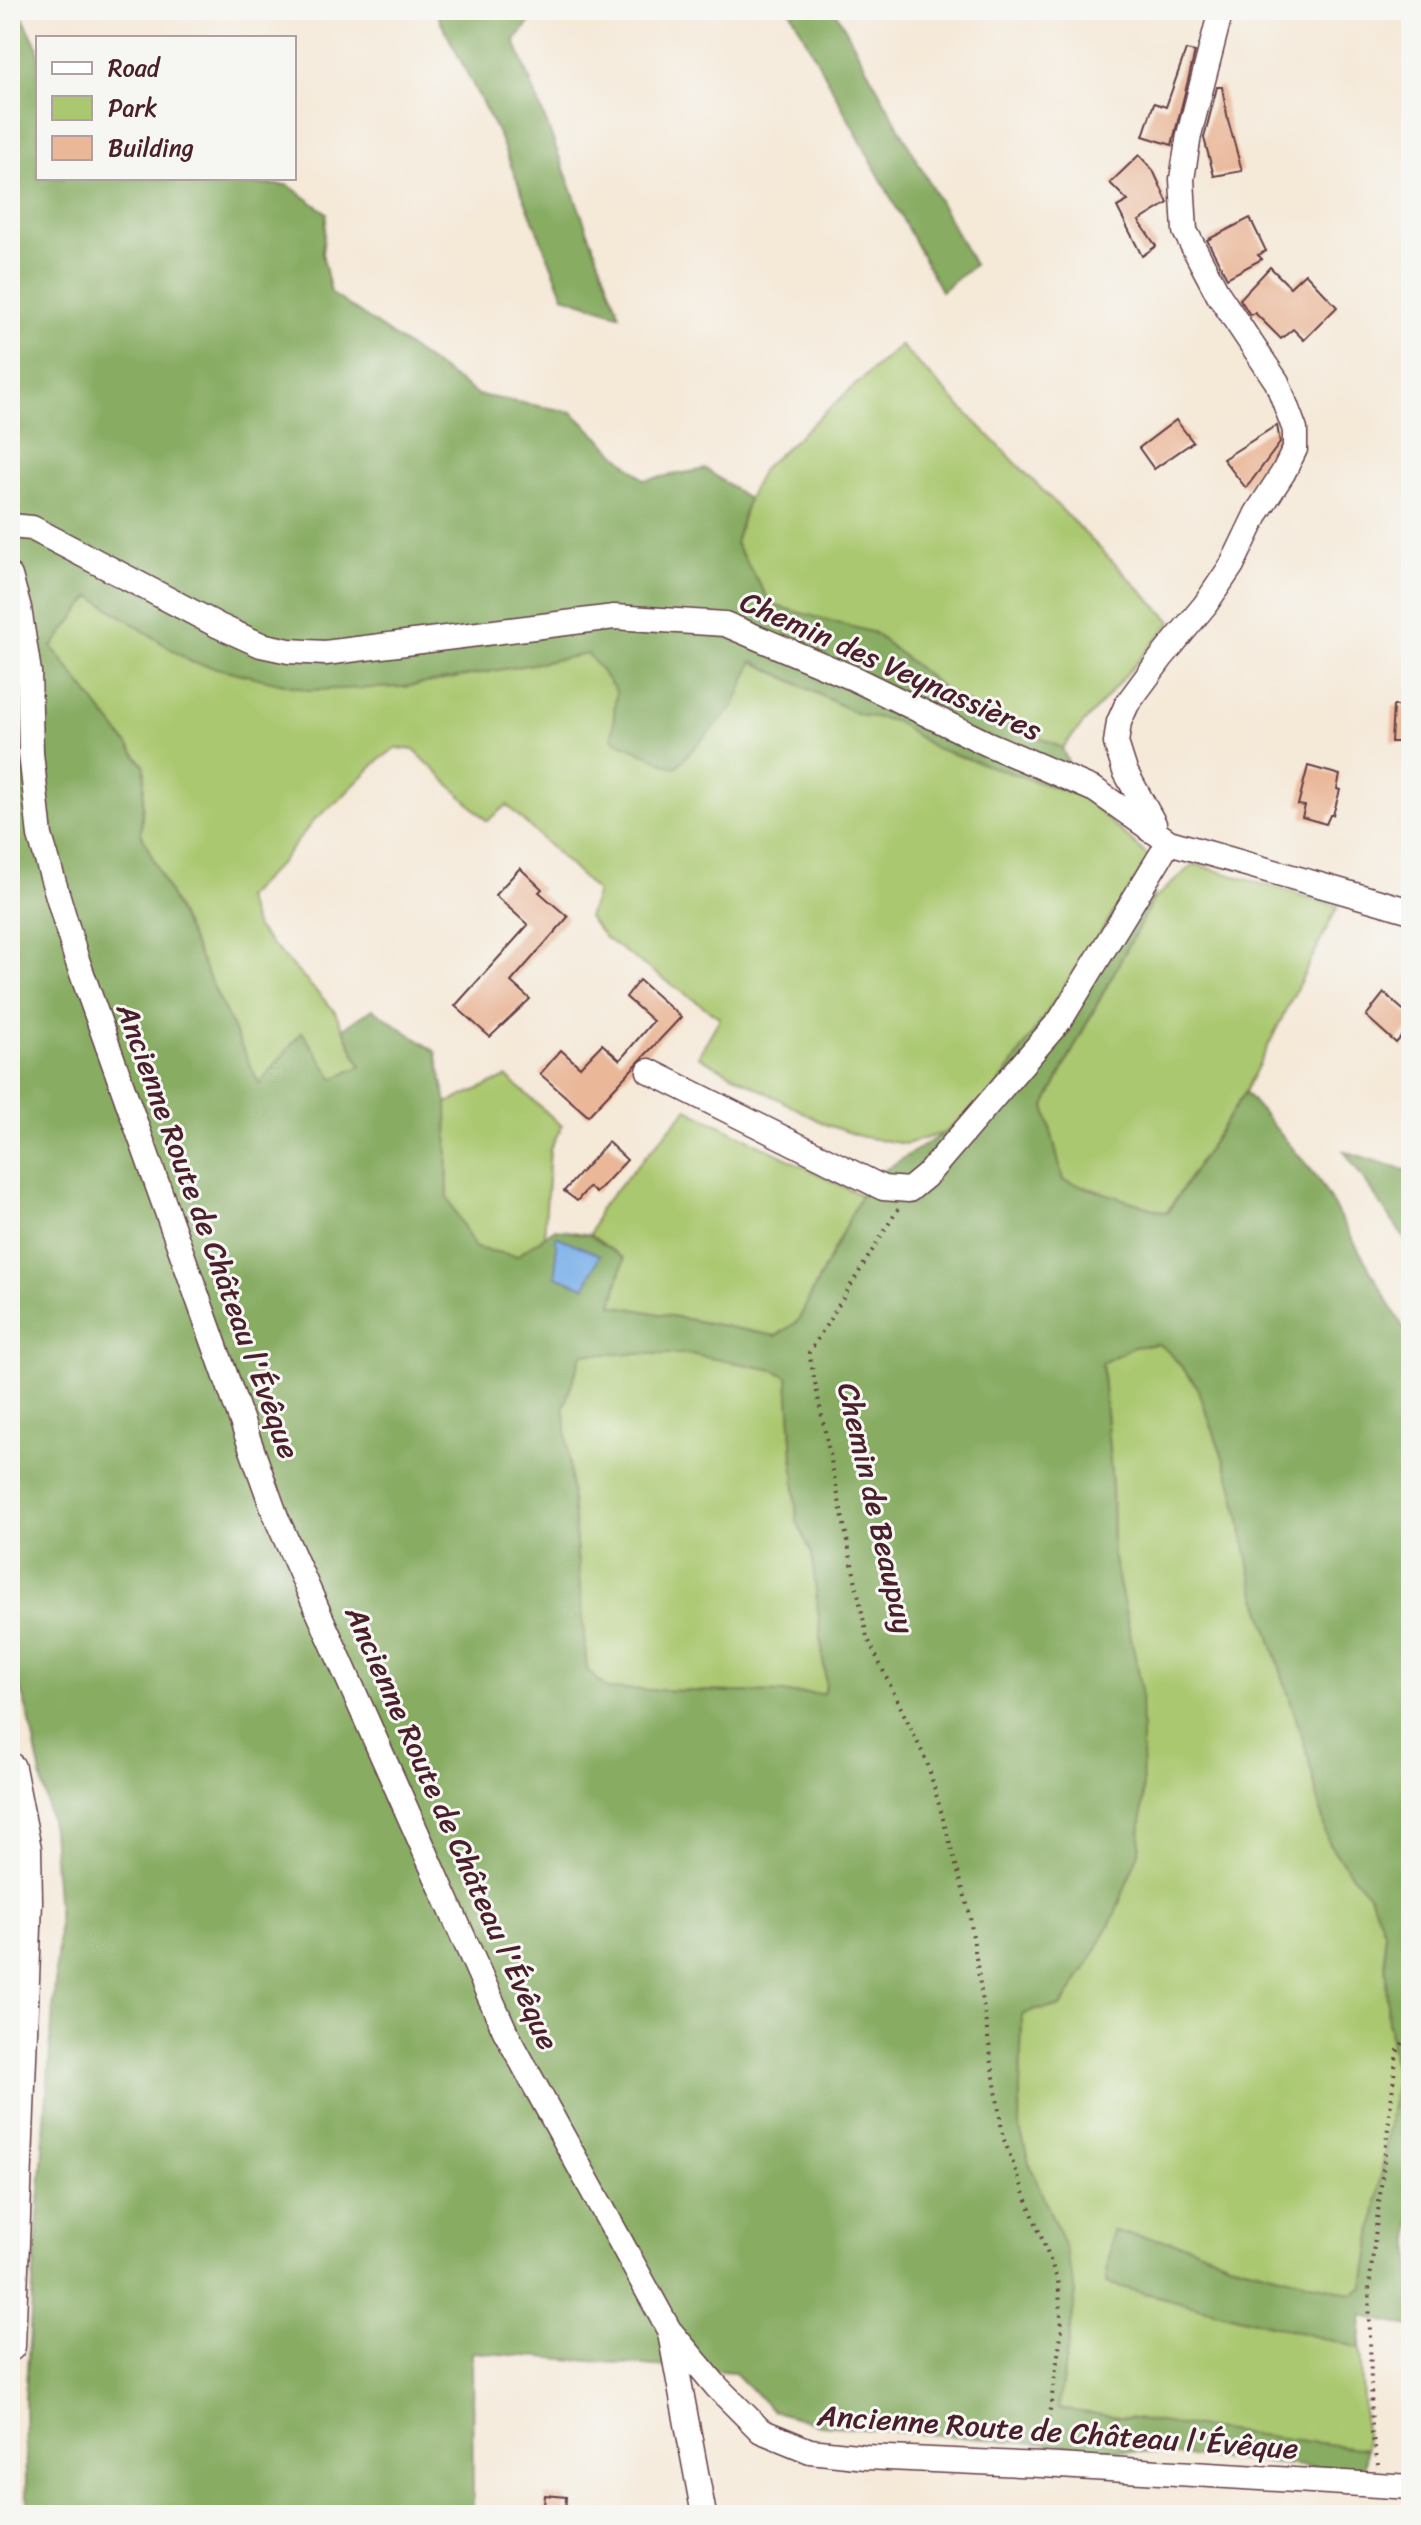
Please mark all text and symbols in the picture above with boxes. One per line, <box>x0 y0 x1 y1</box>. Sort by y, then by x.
legend <box>36 36 296 180</box>
text: Road <box>108 47 162 89</box>
text: Park <box>108 87 157 129</box>
text: Building <box>108 127 194 169</box>
street label: Chemin des Veynassières <box>731 575 1051 757</box>
street label: Ancienne Route de Château l'Évêque <box>100 994 316 1467</box>
street label: Chemin de Beaupuy <box>821 1377 931 1639</box>
street label: Ancienne Route de Château l'Évêque <box>329 1596 575 2059</box>
street label: Ancienne Route de Château l'Évêque <box>815 2388 1300 2476</box>

